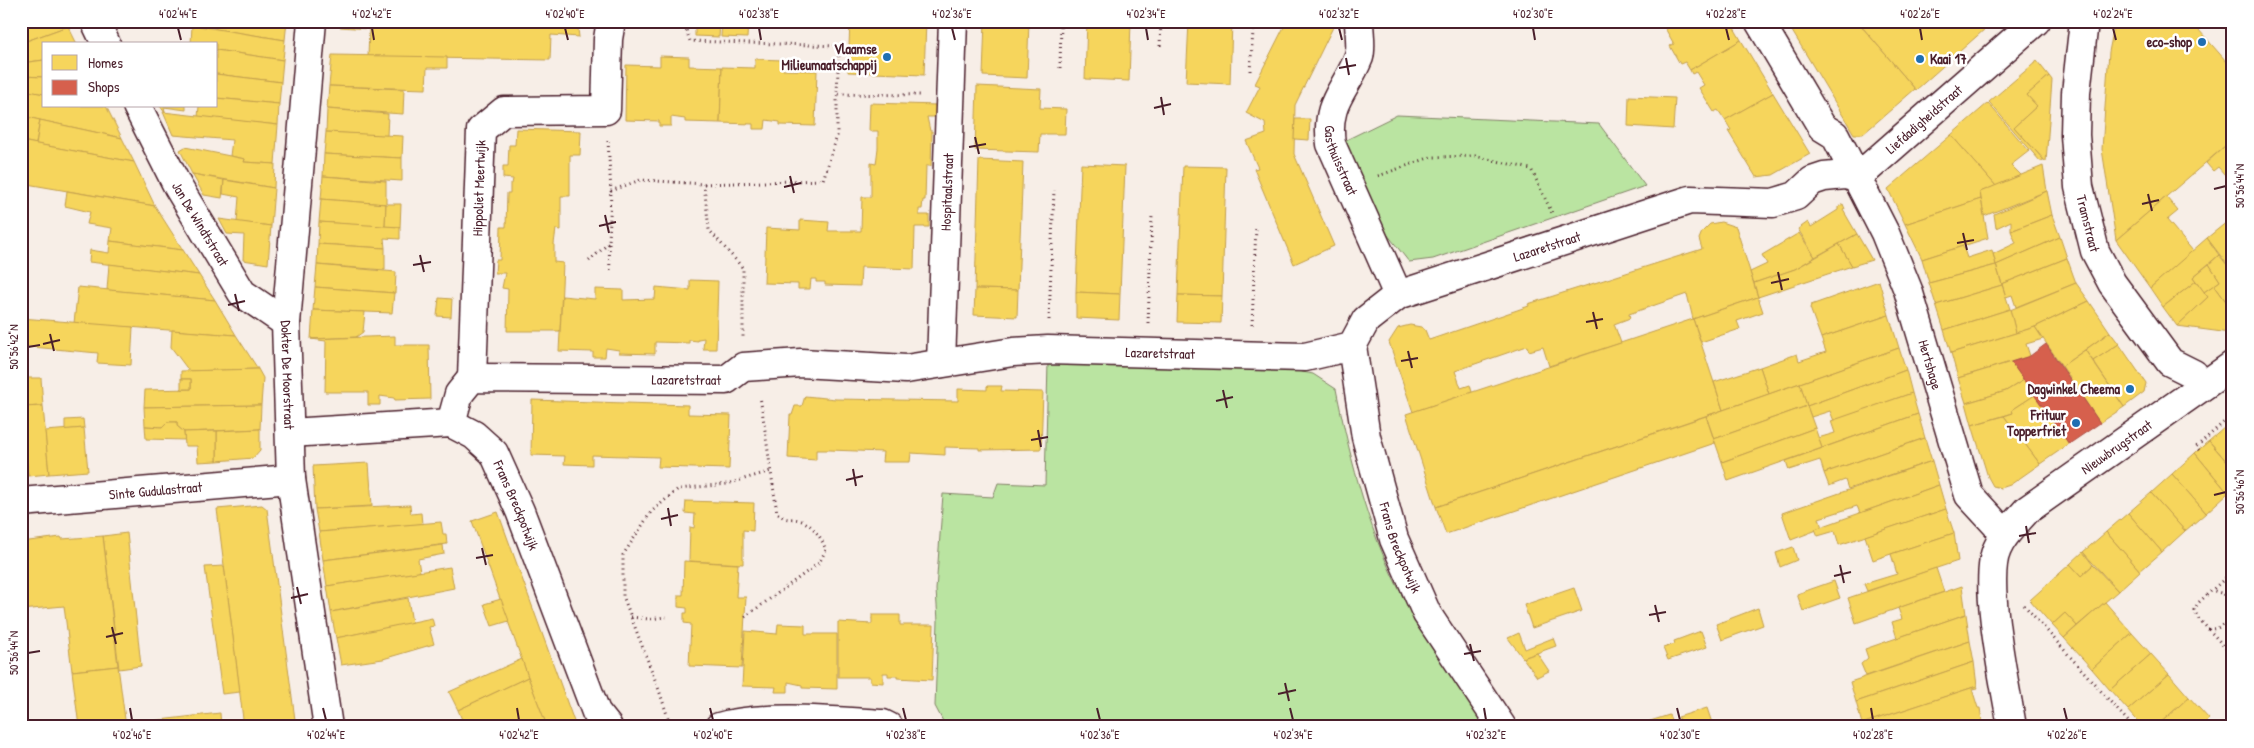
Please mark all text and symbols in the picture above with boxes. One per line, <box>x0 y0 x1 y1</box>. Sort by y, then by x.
text: 4°02'44"E <box>159 5 198 22</box>
text: 4°02'42"E <box>352 5 392 22</box>
text: 4°02'40"E <box>545 5 585 22</box>
text: 4°02'38"E <box>739 5 780 22</box>
text: 4°02'36"E <box>932 5 972 22</box>
text: 4°02'34"E <box>1126 5 1166 22</box>
text: 4°02'32"E <box>1319 5 1360 22</box>
text: 4°02'30"E <box>1513 5 1554 22</box>
text: 4°02'28"E <box>1706 5 1747 22</box>
text: 4°02'26"E <box>1900 5 1940 22</box>
text: 4°02'24"E <box>2093 5 2133 22</box>
place label: eco-shop <box>2147 32 2193 53</box>
marker: eco-shop <box>2196 36 2208 48</box>
place label: Vlaamse Milieumaatschappij <box>782 39 877 76</box>
legend <box>42 42 218 108</box>
place label: Kaai 17 <box>1930 49 1967 68</box>
marker: Vlaamse Milieumaatschappij <box>881 51 893 63</box>
text: Homes <box>88 52 123 73</box>
marker: Kaai 17 <box>1914 53 1926 65</box>
text: Shops <box>88 76 120 97</box>
street label: Liefdadigheidstraat <box>1881 80 1966 158</box>
street label: Gasthuisstraat <box>1321 125 1363 198</box>
street label: Hippoliet Meertwijk <box>467 139 490 237</box>
street label: Hospitaalstraat <box>936 153 957 231</box>
text: 50°56'44"N <box>2231 164 2248 208</box>
street label: Jan De Windtstraat <box>168 178 234 270</box>
street label: Tramstraat <box>2072 193 2105 254</box>
street label: Lazaretstraat <box>1511 226 1583 266</box>
street label: Dokter De Moorstraat <box>277 320 299 430</box>
text: 50°56'42"N <box>5 324 22 370</box>
street label: Hertshage <box>1914 337 1947 392</box>
street label: Lazaretstraat <box>1125 342 1195 363</box>
street label: Lazaretstraat <box>651 369 721 389</box>
place label: Dagwinkel Cheema <box>2028 379 2121 400</box>
marker: Dagwinkel Cheema <box>2124 383 2136 395</box>
place label: Frituur Topperfriet <box>2006 405 2067 442</box>
street label: Nieuwbrugstraat <box>2077 415 2156 478</box>
marker: Frituur Topperfriet <box>2070 417 2082 429</box>
street label: Frans Breckpotwijk <box>489 456 544 553</box>
text: 50°56'46"N <box>2231 470 2248 514</box>
street label: Sinte Gudulastraat <box>108 477 203 503</box>
street label: Frans Breckpotwijk <box>1375 499 1427 596</box>
text: 50°56'44"N <box>5 631 22 675</box>
text: 4°02'46"E <box>113 726 152 743</box>
text: 4°02'44"E <box>307 726 346 743</box>
text: 4°02'42"E <box>499 726 539 743</box>
text: 4°02'40"E <box>693 726 733 743</box>
text: 4°02'38"E <box>886 726 927 743</box>
text: 4°02'36"E <box>1080 726 1120 743</box>
text: 4°02'34"E <box>1273 726 1313 743</box>
text: 4°02'32"E <box>1466 726 1507 743</box>
text: 4°02'30"E <box>1660 726 1701 743</box>
text: 4°02'28"E <box>1853 726 1894 743</box>
text: 4°02'26"E <box>2047 726 2087 743</box>

